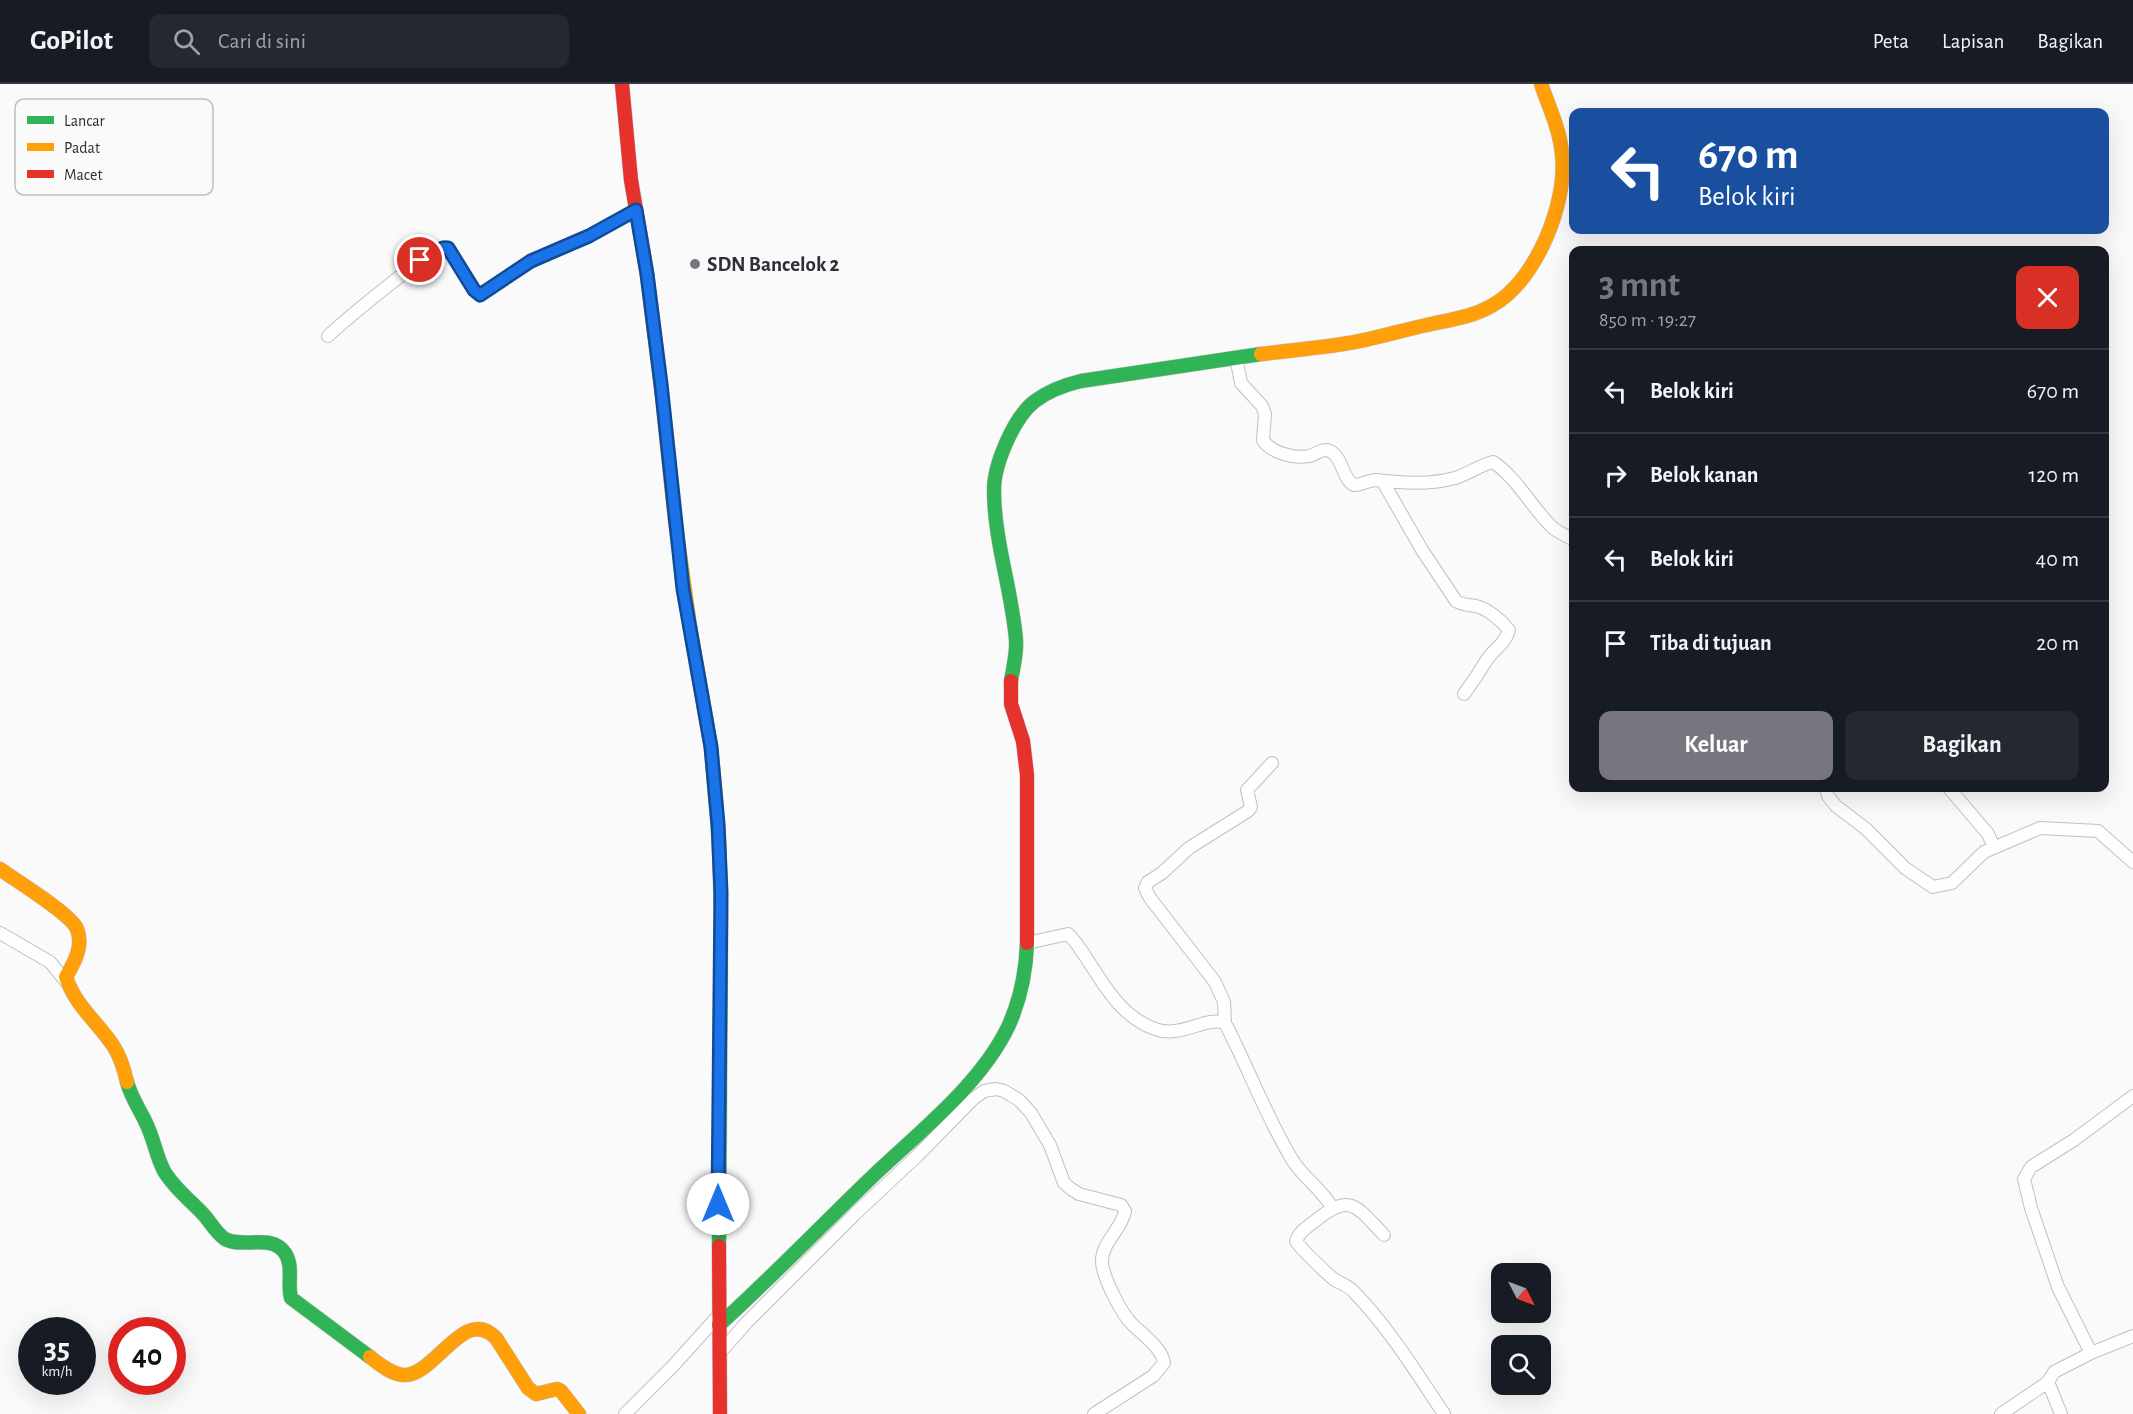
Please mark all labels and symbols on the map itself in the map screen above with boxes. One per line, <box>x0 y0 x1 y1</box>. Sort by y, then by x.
legend <box>15 99 213 195</box>
text: Lancar <box>64 113 105 129</box>
text: Padat <box>64 140 100 156</box>
text: Macet <box>64 167 102 183</box>
pin <box>394 234 445 285</box>
place label: SDN Bancelok 2 <box>707 254 839 275</box>
marker: SDN Bancelok 2 <box>688 257 702 271</box>
position arrow <box>686 1172 750 1236</box>
north arrow <box>1491 1263 1551 1323</box>
speed limit sign: 40 <box>108 1317 186 1395</box>

